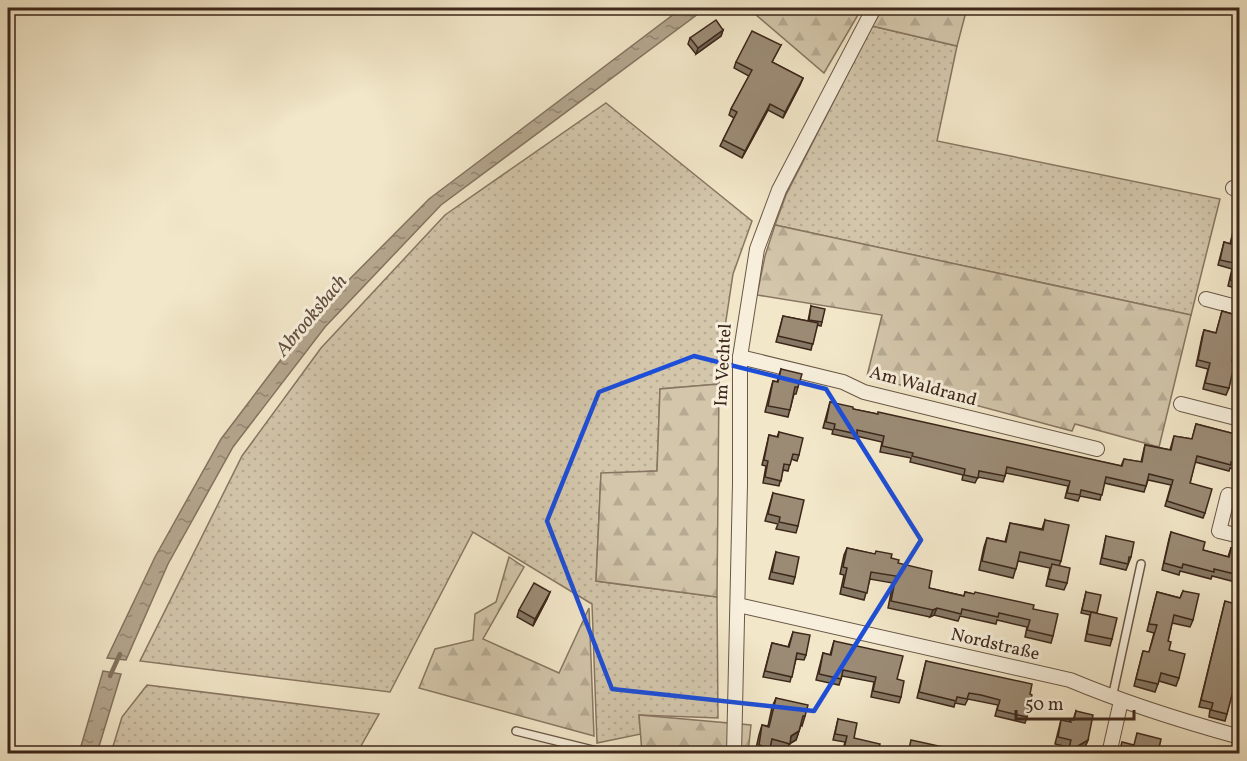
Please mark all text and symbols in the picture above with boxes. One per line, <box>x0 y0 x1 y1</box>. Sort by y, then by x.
water label: Abrooksbach <box>269 269 355 364</box>
street label: Im Vechtel <box>709 323 739 407</box>
street label: Am Waldrand <box>866 361 980 413</box>
street label: Nordstraße <box>948 623 1042 667</box>
scale bar <box>1016 683 1134 721</box>
text: 50 m <box>1025 693 1064 718</box>

